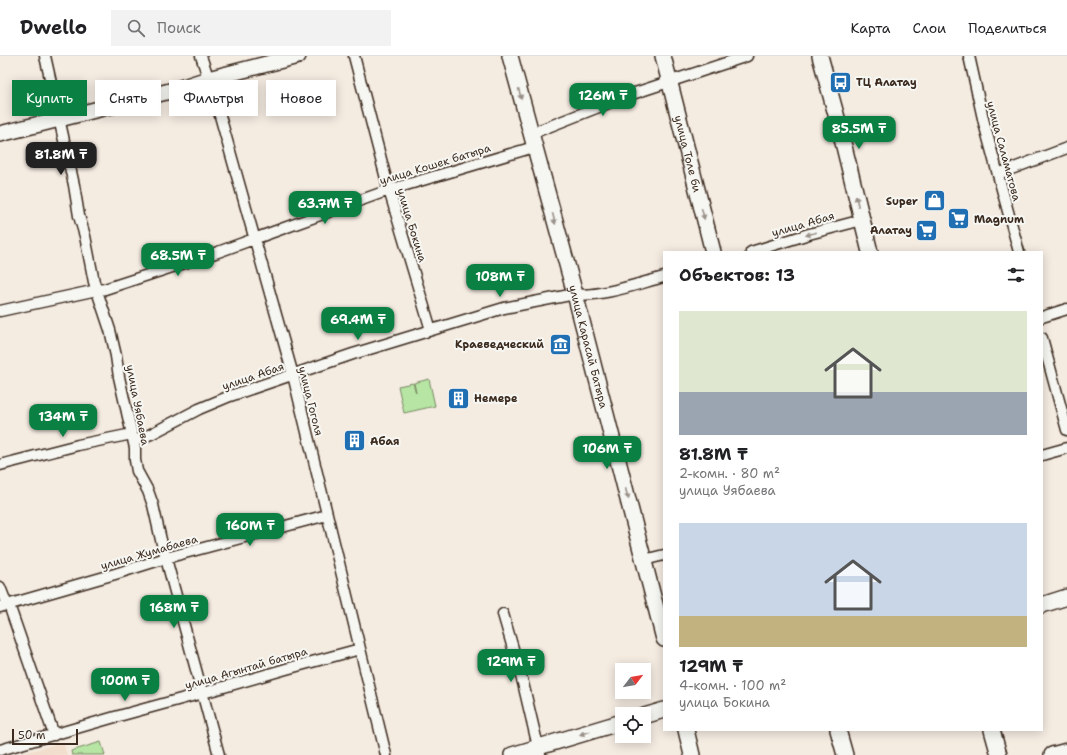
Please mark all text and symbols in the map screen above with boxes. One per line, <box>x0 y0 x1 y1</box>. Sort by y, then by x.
search box <box>111 10 391 46</box>
text: Dwello <box>20 15 87 40</box>
icon: search <box>125 17 147 39</box>
text: Поиск <box>157 18 201 38</box>
text: Карта <box>850 19 891 37</box>
text: Слои <box>913 19 946 37</box>
text: Поделиться <box>968 19 1047 37</box>
bus stop icon: ТЦ Алатау <box>827 69 853 95</box>
place label: ТЦ Алатау <box>856 75 917 90</box>
chip: Купить <box>12 80 87 116</box>
chip: Снять <box>95 80 161 116</box>
chip: Фильтры <box>169 80 258 116</box>
chip: Новое <box>266 80 336 116</box>
pin: 126M ₸ <box>570 83 636 117</box>
text: 126M ₸ <box>578 87 628 104</box>
one-way arrow <box>517 88 523 100</box>
street label: улица Саламатова <box>983 99 1024 203</box>
street label: улица Толе би <box>670 114 705 194</box>
pin: 85.5M ₸ <box>822 116 896 150</box>
text: 85.5M ₸ <box>832 120 886 137</box>
street label: улица Кошек батыра <box>378 140 493 189</box>
pin: 81.8M ₸ <box>24 142 98 176</box>
text: 81.8M ₸ <box>35 146 87 163</box>
street label: улица Бокина <box>393 186 430 264</box>
shop icon: Super <box>921 188 947 214</box>
pin: 63.7M ₸ <box>288 191 362 225</box>
one-way arrow <box>854 194 860 207</box>
place label: Super <box>886 194 918 209</box>
text: 63.7M ₸ <box>298 195 352 212</box>
supermarket icon: Magnum <box>945 206 971 232</box>
street label: улица Абая <box>770 208 836 241</box>
one-way arrow <box>700 209 706 221</box>
place label: Magnum <box>974 212 1024 227</box>
one-way arrow <box>552 213 558 225</box>
supermarket icon: Алатау <box>914 217 940 243</box>
place label: Алатау <box>870 223 912 238</box>
one-way arrow <box>805 231 817 237</box>
pin: 68.5M ₸ <box>141 243 215 277</box>
text: 68.5M ₸ <box>150 247 206 264</box>
pin: 108M ₸ <box>467 264 533 298</box>
text: Объектов: 13 <box>679 264 795 286</box>
icon: filters <box>1005 264 1027 286</box>
text: 108M ₸ <box>475 268 525 285</box>
street label: улица Карасай Батыра <box>565 283 611 410</box>
pin: 69.4M ₸ <box>321 307 395 341</box>
text: 69.4M ₸ <box>330 311 386 328</box>
museum icon: Краеведческий <box>547 331 573 357</box>
place label: Краеведческий <box>455 337 544 352</box>
icon: home <box>817 337 889 409</box>
street label: улица Абая <box>220 359 286 394</box>
street label: улица Уябаева <box>122 364 153 447</box>
street label: улица Гоголя <box>295 365 326 437</box>
building icon: Немере <box>446 385 472 411</box>
place label: Немере <box>474 391 518 406</box>
pin: 134M ₸ <box>30 404 96 438</box>
text: 134M ₸ <box>38 408 88 425</box>
building icon: Абая <box>342 428 368 454</box>
place label: Абая <box>370 434 400 449</box>
pin: 106M ₸ <box>574 436 640 470</box>
text: 106M ₸ <box>582 440 632 457</box>
text: 81.8M ₸ <box>679 443 748 465</box>
text: 2-комн. · 80 m² <box>679 465 780 482</box>
text: улица Уябаева <box>679 482 776 499</box>
one-way arrow <box>624 488 630 500</box>
pin: 160M ₸ <box>217 513 283 547</box>
text: 160M ₸ <box>225 517 275 534</box>
street label: улица Жумабаева <box>99 531 199 573</box>
icon: home <box>817 549 889 621</box>
pin: 168M ₸ <box>141 595 207 629</box>
text: 168M ₸ <box>149 599 199 616</box>
street label: улица Агынтай батыра <box>183 644 309 693</box>
pin: 129M ₸ <box>478 649 544 683</box>
text: 129M ₸ <box>486 653 536 670</box>
text: 129M ₸ <box>679 655 743 677</box>
north arrow <box>615 663 651 699</box>
map controls <box>615 663 651 743</box>
pin: 100M ₸ <box>92 668 158 702</box>
text: 100M ₸ <box>100 672 150 689</box>
text: 4-комн. · 100 m² <box>679 677 786 694</box>
text: улица Бокина <box>679 694 770 711</box>
button: locate <box>615 707 651 743</box>
scale bar <box>12 727 78 746</box>
text: 50 m <box>18 728 46 743</box>
one-way arrow <box>578 730 590 736</box>

